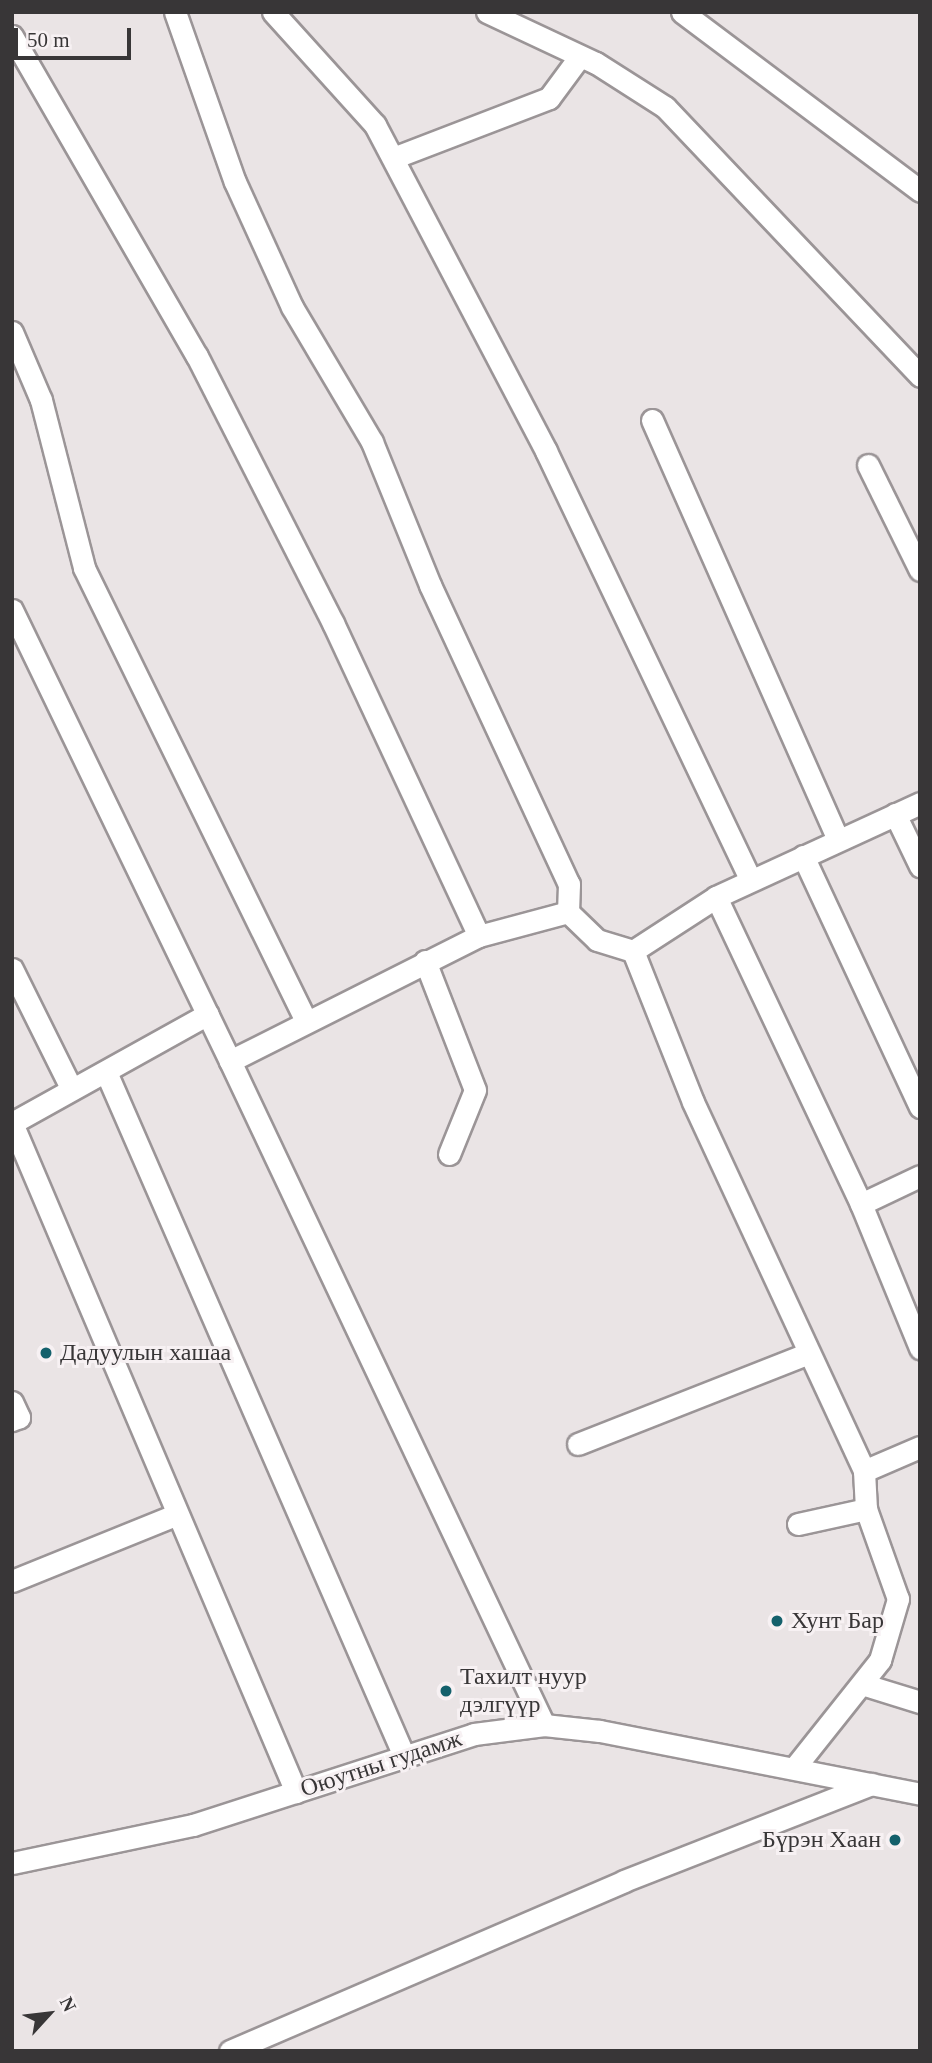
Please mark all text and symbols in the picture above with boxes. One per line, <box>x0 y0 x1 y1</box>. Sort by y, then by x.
scale bar <box>18 14 135 58</box>
text: 50 m <box>27 28 70 52</box>
place label: Дадуулын хашаа <box>60 1339 231 1367</box>
marker: Дадуулын хашаа <box>38 1345 54 1361</box>
place label: Хунт Бар <box>791 1607 884 1635</box>
marker: Хунт Бар <box>769 1613 785 1629</box>
place label: Тахилт нуур дэлгүүр <box>460 1663 587 1719</box>
marker: Тахилт нуур дэлгүүр <box>438 1683 454 1699</box>
street label: Оюутны гудамж <box>297 1724 465 1804</box>
place label: Бүрэн Хаан <box>762 1826 881 1854</box>
marker: Бүрэн Хаан <box>887 1832 903 1848</box>
north arrow <box>14 1979 84 2049</box>
text: N <box>56 1993 81 2015</box>

